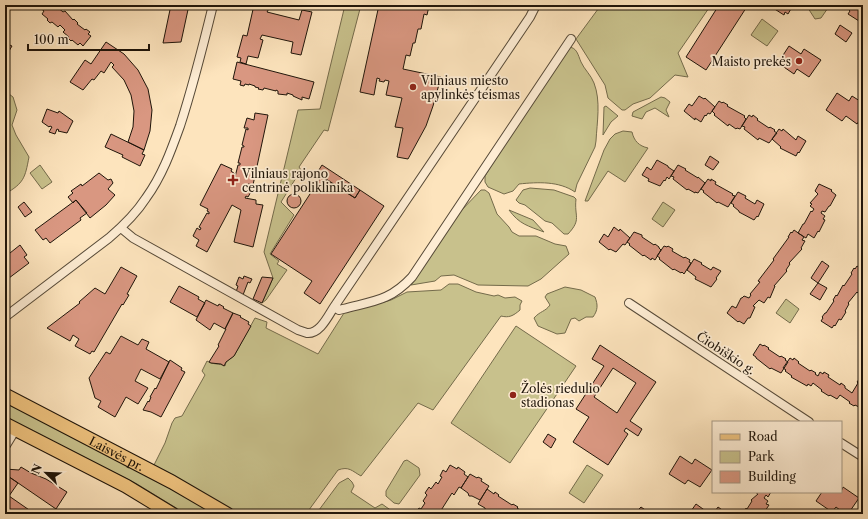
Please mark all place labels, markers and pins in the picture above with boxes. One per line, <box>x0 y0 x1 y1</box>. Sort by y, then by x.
place label: Maisto prekės <box>712 54 791 69</box>
marker: Maisto prekės <box>794 56 804 66</box>
place label: Vilniaus miesto apylinkės teismas <box>420 73 520 102</box>
marker: Vilniaus miesto apylinkės teismas <box>408 82 418 92</box>
place label: Vilniaus rajono centrinė poliklinika <box>241 166 354 195</box>
marker: Vilniaus rajono centrinė poliklinika <box>227 174 239 186</box>
place label: Žolės riedulio stadionas <box>521 380 600 410</box>
marker: Žolės riedulio stadionas <box>508 390 518 400</box>

